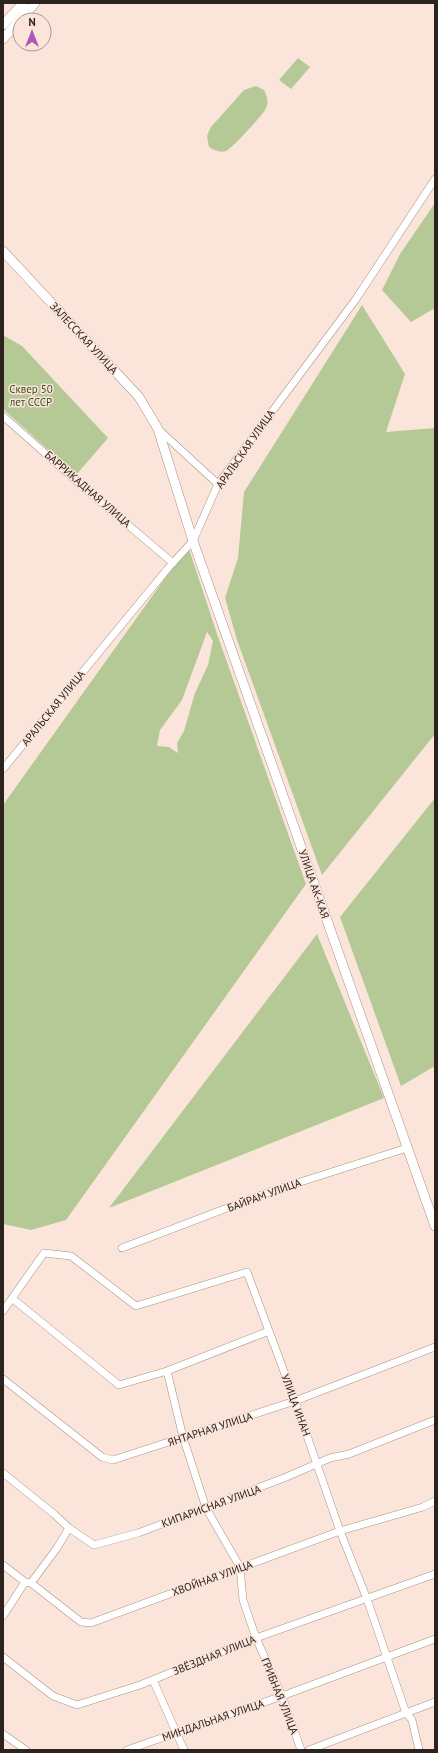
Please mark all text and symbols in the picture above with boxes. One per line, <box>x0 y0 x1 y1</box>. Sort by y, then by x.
north arrow <box>12 12 52 52</box>
text: N <box>28 15 36 29</box>
street label: ЗАЛЕССКАЯ УЛИЦА <box>47 299 121 377</box>
park label: Сквер 50 лет СССР <box>9 382 53 409</box>
street label: АРАЛЬСКАЯ УЛИЦА <box>212 406 278 491</box>
street label: БАРРИКАДНАЯ УЛИЦА <box>42 448 134 531</box>
street label: АРАЛЬСКАЯ УЛИЦА <box>18 667 88 749</box>
street label: УЛИЦА АК-КАЯ <box>296 848 332 920</box>
street label: БАЙРАМ УЛИЦА <box>225 1175 303 1215</box>
street label: УЛИЦА ИНАН <box>278 1372 314 1438</box>
street label: ЯНТАРНАЯ УЛИЦА <box>166 1409 255 1449</box>
street label: КИПАРИСНАЯ УЛИЦА <box>159 1481 263 1530</box>
street label: ХВОЙНАЯ УЛИЦА <box>170 1557 255 1599</box>
street label: ЗВЁЗДНАЯ УЛИЦА <box>170 1632 258 1678</box>
street label: ГРИБНАЯ УЛИЦА <box>258 1656 302 1737</box>
street label: МИНДАЛЬНАЯ УЛИЦА <box>160 1696 266 1744</box>

